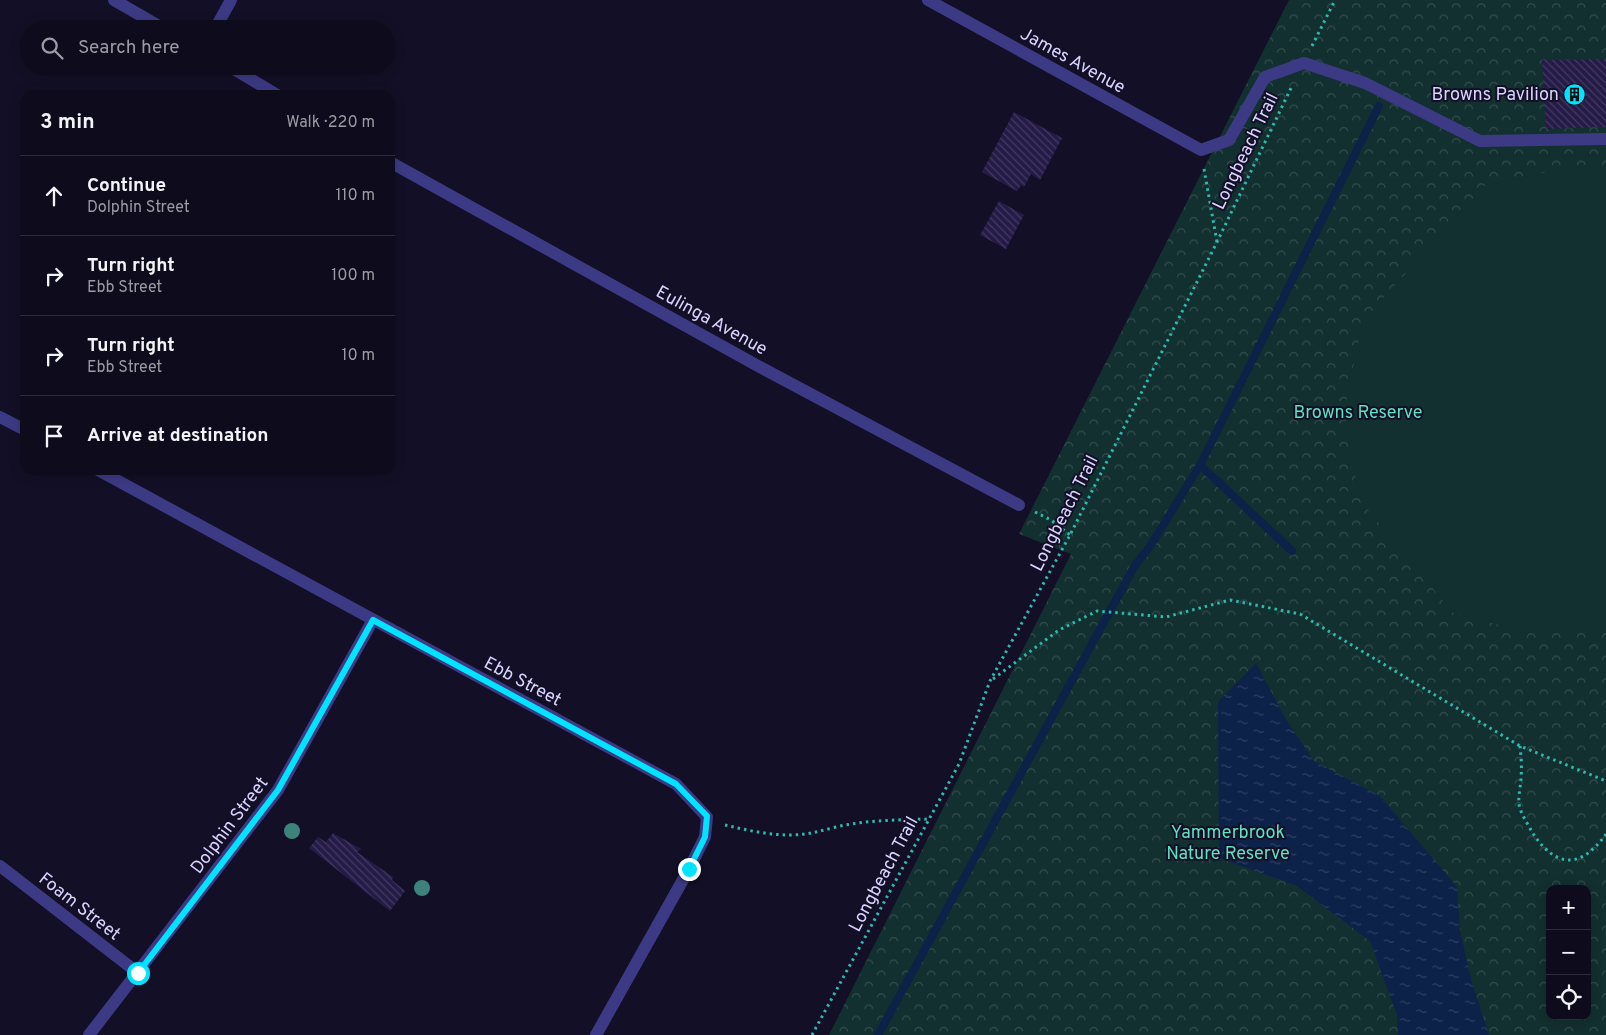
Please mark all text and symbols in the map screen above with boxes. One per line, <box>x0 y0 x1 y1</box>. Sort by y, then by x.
search box <box>20 20 395 75</box>
street label: James Avenue <box>1016 23 1129 100</box>
icon: search <box>38 34 66 62</box>
text: Search here <box>78 36 180 60</box>
building icon: Browns Pavilion <box>1563 82 1587 106</box>
place label: Browns Pavilion <box>1432 84 1559 107</box>
street label: Longbeach Trail <box>1208 89 1285 214</box>
text: 3 min <box>40 109 95 136</box>
text: Walk · 220 m <box>286 113 375 133</box>
text: Continue <box>87 174 166 198</box>
icon: ahead <box>40 182 68 210</box>
text: 110 m <box>335 186 375 206</box>
text: Dolphin Street <box>87 198 190 218</box>
text: Turn right <box>87 254 175 278</box>
icon: right <box>40 262 68 290</box>
text: 100 m <box>331 266 375 286</box>
text: Ebb Street <box>87 278 162 298</box>
street label: Eulinga Avenue <box>651 281 771 361</box>
text: Turn right <box>87 334 175 358</box>
icon: right <box>40 342 68 370</box>
text: 10 m <box>341 346 375 366</box>
text: Ebb Street <box>87 358 162 378</box>
park label: Browns Reserve <box>1293 402 1423 425</box>
icon: arrive <box>40 422 68 450</box>
text: Arrive at destination <box>87 424 268 448</box>
street label: Longbeach Trail <box>1026 452 1104 576</box>
street label: Ebb Street <box>479 652 565 712</box>
street label: Dolphin Street <box>186 773 274 879</box>
street label: Longbeach Trail <box>844 813 924 936</box>
park label: Yammerbrook Nature Reserve <box>1166 822 1290 866</box>
route end <box>678 858 701 881</box>
street label: Foam Street <box>33 868 125 946</box>
map controls <box>1546 885 1591 1020</box>
button: + <box>1546 885 1591 930</box>
button: − <box>1546 930 1591 975</box>
route start <box>127 962 150 985</box>
button: locate <box>1546 975 1591 1020</box>

